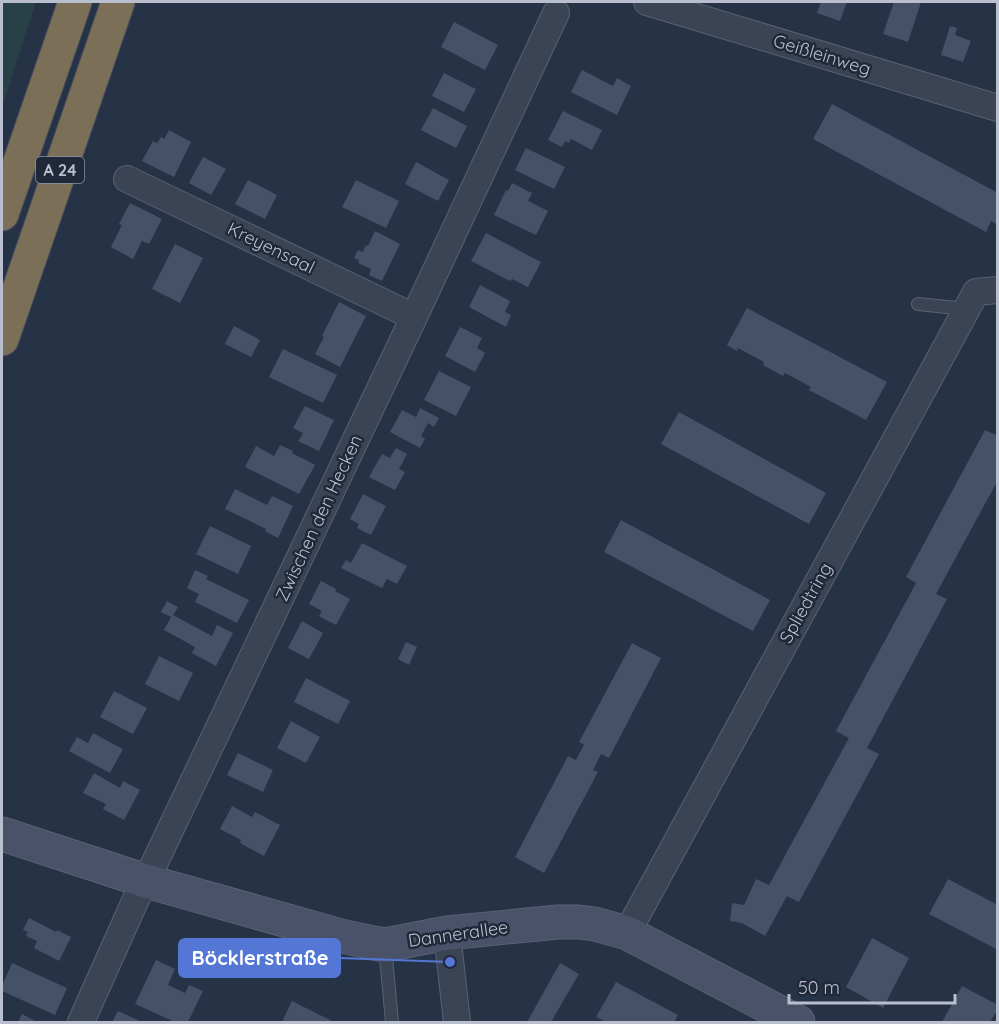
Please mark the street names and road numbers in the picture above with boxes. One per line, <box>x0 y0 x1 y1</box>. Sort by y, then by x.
street label: Geißleinweg <box>771 29 874 80</box>
road number: A 24 <box>36 157 84 183</box>
street label: Kreyensaal <box>224 217 319 279</box>
street label: Zwischen den Hecken <box>270 431 367 605</box>
street label: Spliedtring <box>774 558 837 647</box>
street label: Dannerallee <box>406 915 509 952</box>

